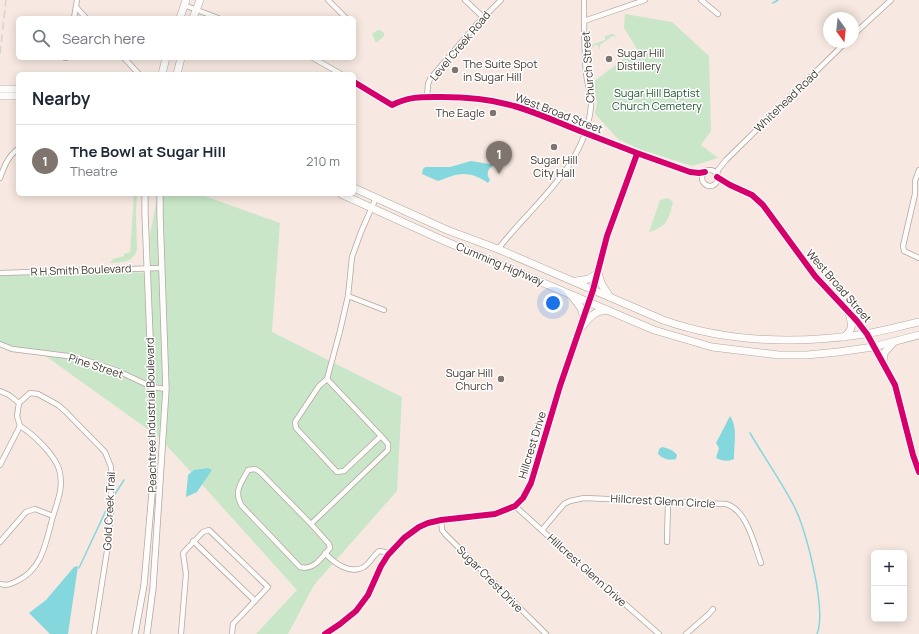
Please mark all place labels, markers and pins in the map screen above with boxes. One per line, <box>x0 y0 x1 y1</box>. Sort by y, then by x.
place label: Sugar Hill Distillery <box>617 45 664 73</box>
marker: Sugar Hill Distillery <box>604 54 614 64</box>
place label: The Suite Spot in Sugar Hill <box>463 56 538 84</box>
marker: The Suite Spot in Sugar Hill <box>450 65 460 75</box>
place label: The Eagle <box>435 105 486 120</box>
marker: The Eagle <box>488 108 498 118</box>
pin: 1 <box>486 141 512 174</box>
marker: Sugar Hill City Hall <box>549 142 559 152</box>
place label: Sugar Hill City Hall <box>530 152 578 180</box>
place label: Sugar Hill Church <box>446 365 493 393</box>
marker: Sugar Hill Church <box>496 374 506 384</box>

